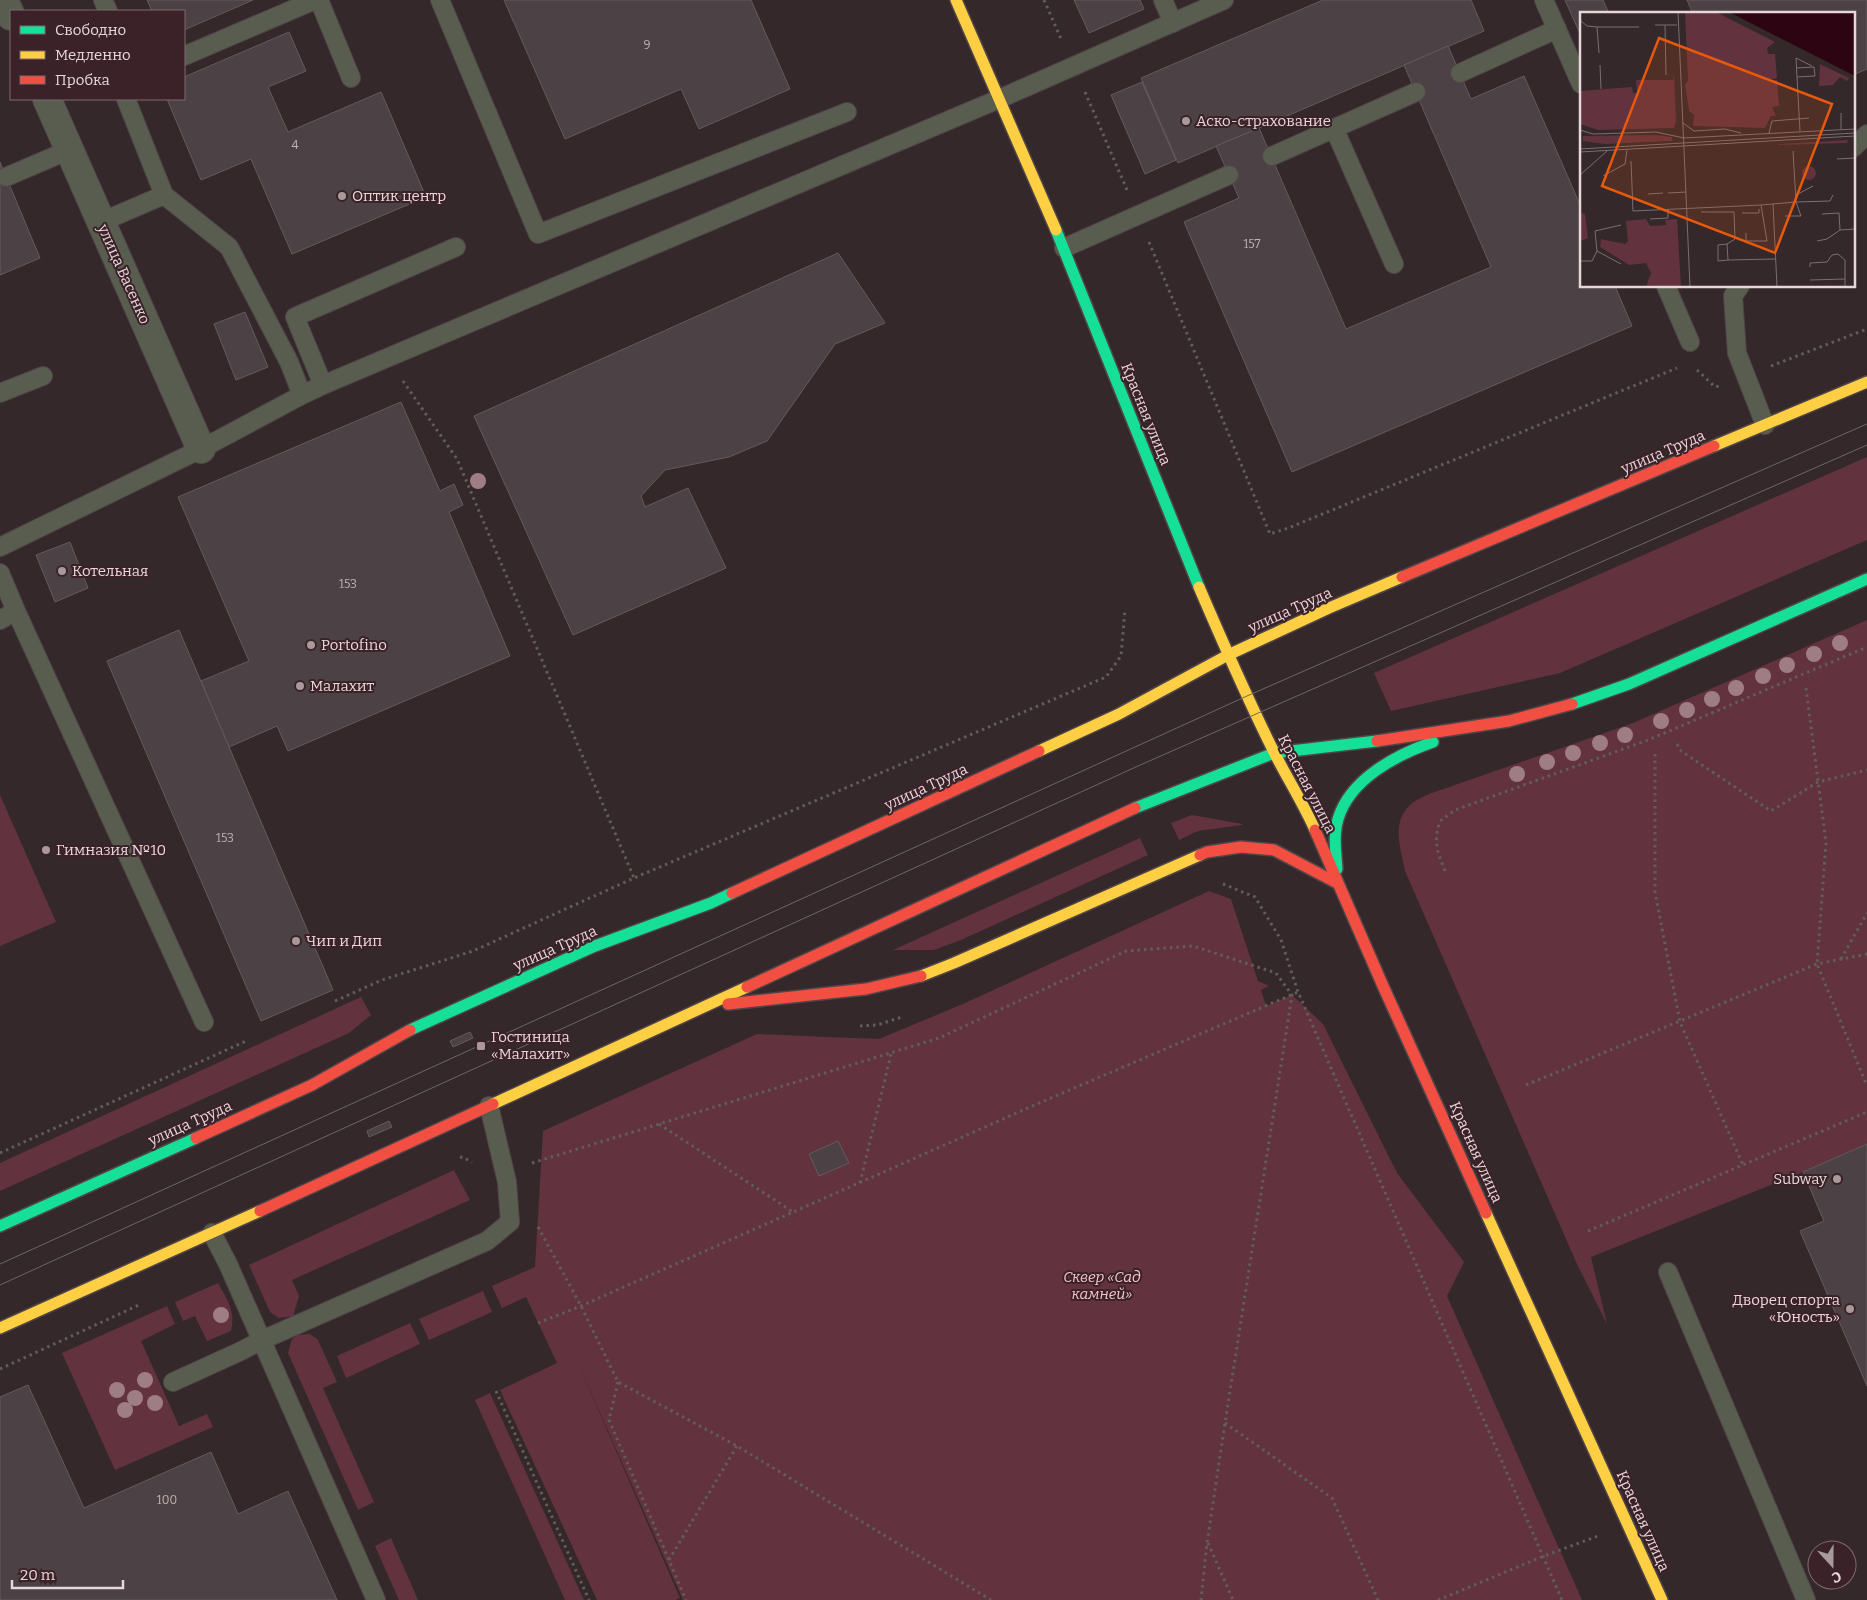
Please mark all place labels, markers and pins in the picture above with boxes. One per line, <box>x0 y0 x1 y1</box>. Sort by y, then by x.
place label: Аско-страхование <box>1196 112 1331 130</box>
marker: Аско-страхование <box>1180 115 1192 127</box>
place label: Оптик центр <box>352 187 446 205</box>
marker: Оптик центр <box>336 190 348 202</box>
place label: Котельная <box>72 562 148 580</box>
marker: Котельная <box>56 565 68 577</box>
place label: Portofino <box>321 636 387 654</box>
marker: Portofino <box>305 639 317 651</box>
place label: Малахит <box>310 677 375 695</box>
marker: Малахит <box>294 680 306 692</box>
place label: Гимназия №10 <box>56 841 166 859</box>
marker: Гимназия №10 <box>40 844 52 856</box>
place label: Чип и Дип <box>306 932 382 950</box>
marker: Чип и Дип <box>290 935 302 947</box>
place label: Гостиница «Малахит» <box>491 1028 570 1063</box>
marker: Гостиница «Малахит» <box>475 1040 487 1052</box>
place label: Subway <box>1773 1170 1827 1188</box>
marker: Subway <box>1831 1173 1843 1185</box>
place label: Дворец спорта «Юность» <box>1732 1291 1840 1326</box>
marker: Дворец спорта «Юность» <box>1844 1303 1856 1315</box>

